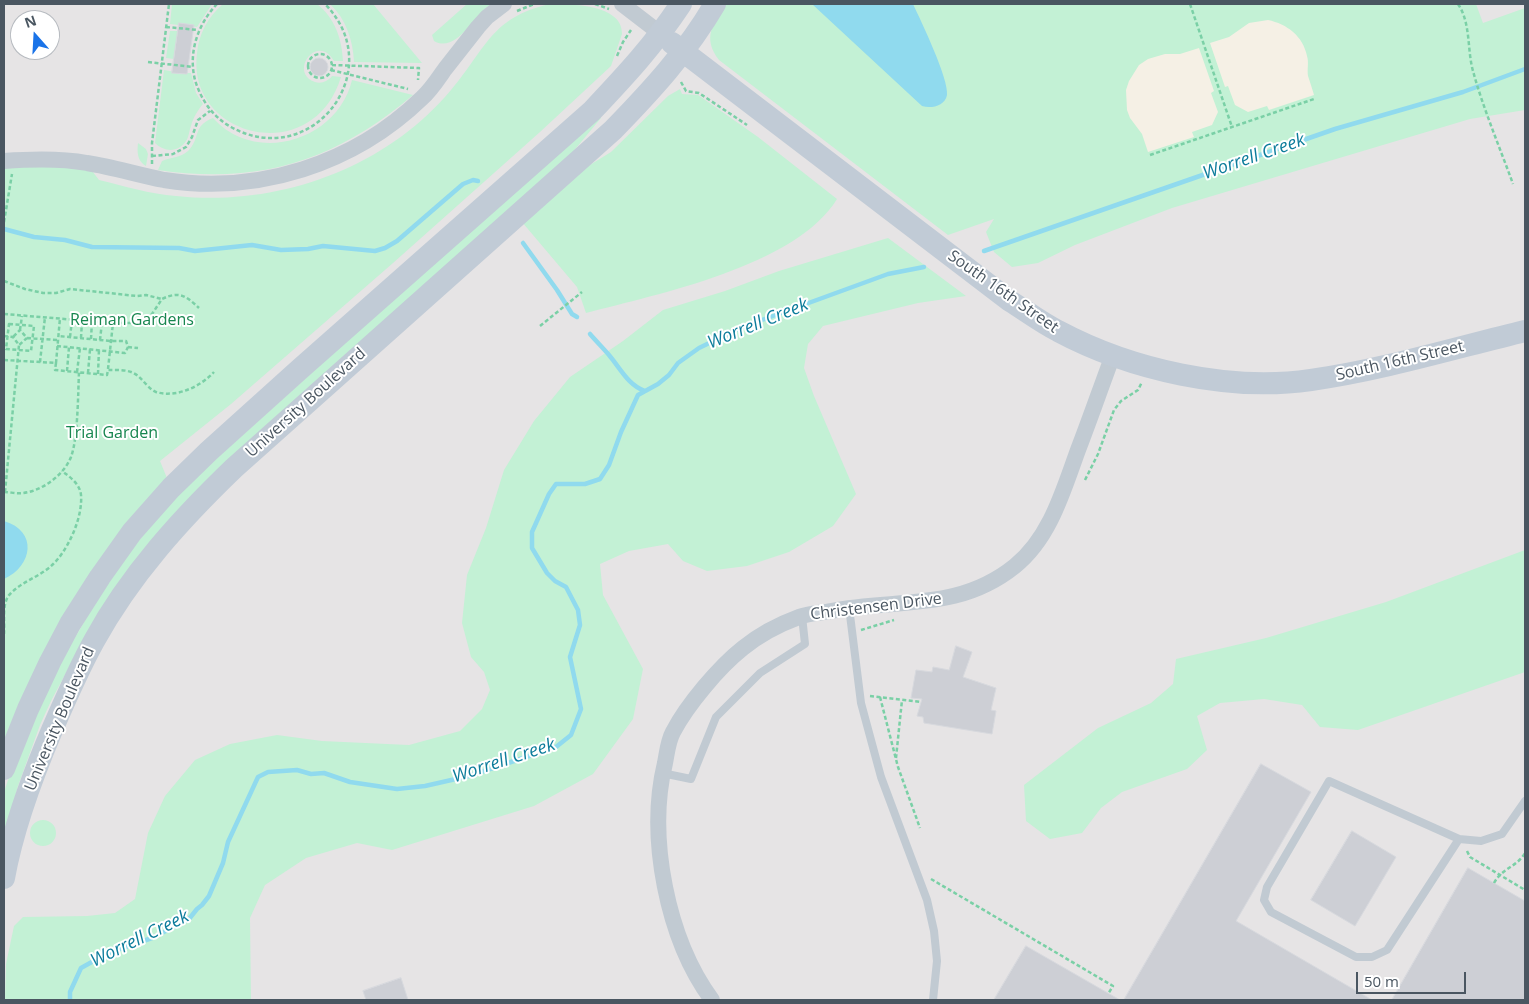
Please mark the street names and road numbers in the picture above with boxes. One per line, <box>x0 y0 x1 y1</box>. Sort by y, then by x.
street label: South 16th Street <box>944 247 1062 337</box>
street label: South 16th Street <box>1334 337 1466 385</box>
street label: University Boulevard <box>242 344 370 462</box>
street label: Christensen Drive <box>809 589 943 625</box>
street label: University Boulevard <box>21 644 99 794</box>

